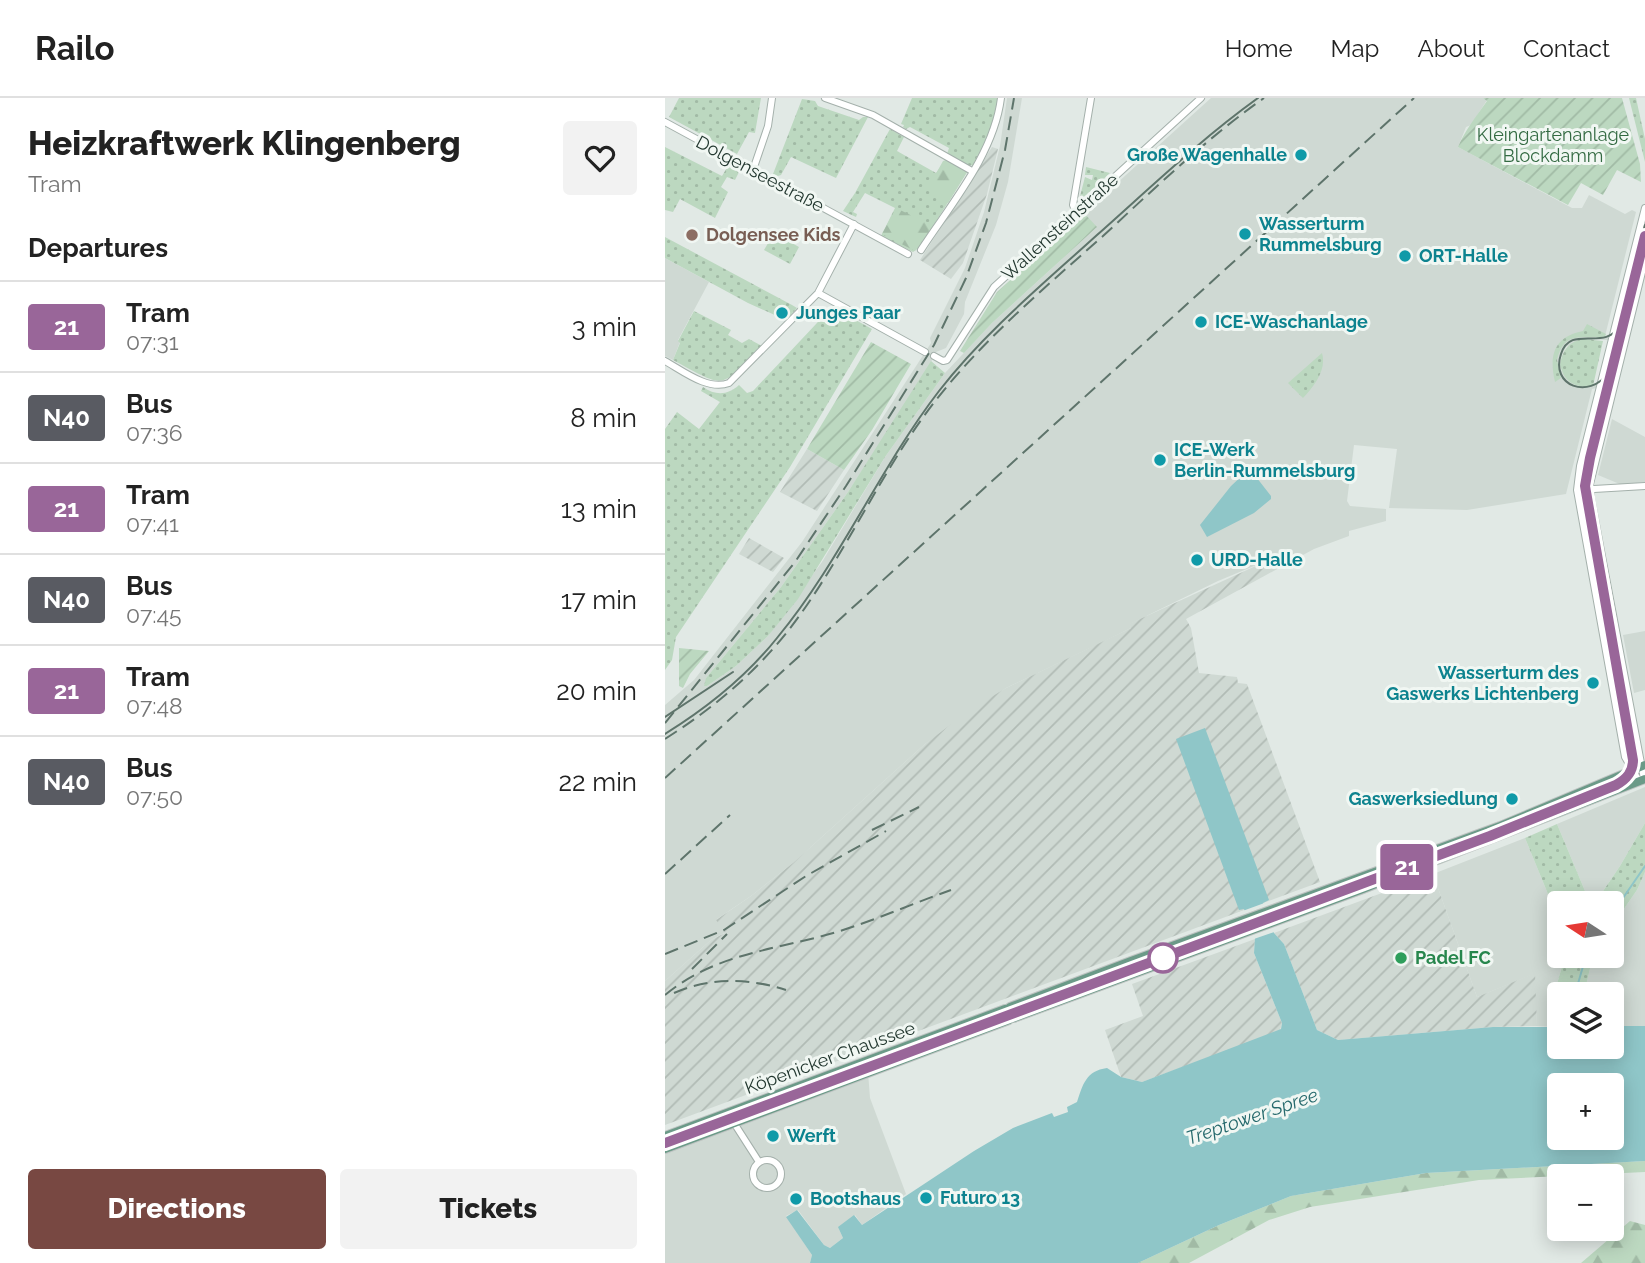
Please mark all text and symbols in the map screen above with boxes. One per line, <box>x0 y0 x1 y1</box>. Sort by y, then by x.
text: Railo <box>35 29 114 68</box>
text: Home <box>1225 34 1293 63</box>
text: Map <box>1331 34 1379 63</box>
text: About <box>1417 34 1485 63</box>
text: Contact <box>1523 34 1610 63</box>
button: heart <box>563 121 637 195</box>
text: Heizkraftwerk Klingenberg <box>28 124 461 163</box>
park label: Kleingartenanlage Blockdamm <box>1477 124 1630 166</box>
street label: Dolgenseestraße <box>693 131 828 216</box>
place label: Große Wagenhalle <box>1127 144 1287 165</box>
marker: Große Wagenhalle <box>1293 147 1309 163</box>
street label: Wallensteinstraße <box>997 169 1123 284</box>
text: Tram <box>28 170 82 197</box>
place label: Wasserturm Rummelsburg <box>1259 213 1382 255</box>
place label: Dolgensee Kids <box>706 224 841 245</box>
marker: Wasserturm Rummelsburg <box>1237 226 1253 242</box>
marker: Dolgensee Kids <box>684 227 700 243</box>
text: Departures <box>28 233 168 263</box>
place label: ORT-Halle <box>1419 245 1508 266</box>
marker: ORT-Halle <box>1397 248 1413 264</box>
text: Tram <box>126 298 190 328</box>
place label: Junges Paar <box>796 302 901 323</box>
marker: Junges Paar <box>774 305 790 321</box>
place label: ICE-Waschanlage <box>1215 311 1368 332</box>
text: 21 <box>54 312 79 341</box>
text: 3 min <box>572 312 637 342</box>
marker: ICE-Waschanlage <box>1193 314 1209 330</box>
text: 07:31 <box>126 328 179 355</box>
text: Bus <box>126 389 173 419</box>
text: N40 <box>43 403 90 432</box>
text: 8 min <box>570 403 637 433</box>
text: 07:36 <box>126 419 183 446</box>
place label: ICE-Werk Berlin-Rummelsburg <box>1174 439 1355 481</box>
marker: ICE-Werk Berlin-Rummelsburg <box>1152 452 1168 468</box>
text: Tram <box>126 480 190 510</box>
text: 21 <box>54 494 79 523</box>
text: 13 min <box>561 494 637 524</box>
text: 07:41 <box>126 510 179 537</box>
place label: URD-Halle <box>1211 549 1303 570</box>
marker: URD-Halle <box>1189 552 1205 568</box>
text: Bus <box>126 571 173 601</box>
text: N40 <box>43 585 90 614</box>
text: 17 min <box>561 585 637 615</box>
text: 07:45 <box>126 601 182 628</box>
text: Tram <box>126 662 190 692</box>
place label: Wasserturm des Gaswerks Lichtenberg <box>1386 662 1579 704</box>
marker: Wasserturm des Gaswerks Lichtenberg <box>1585 675 1601 691</box>
text: 21 <box>54 676 79 705</box>
text: 20 min <box>556 676 637 706</box>
text: 07:48 <box>126 692 183 719</box>
text: Bus <box>126 753 173 783</box>
text: N40 <box>43 767 90 796</box>
text: 22 min <box>559 767 637 797</box>
text: 07:50 <box>126 783 183 810</box>
place label: Gaswerksiedlung <box>1348 788 1498 809</box>
marker: Gaswerksiedlung <box>1504 791 1520 807</box>
line badge: 21 <box>1375 844 1439 890</box>
text: 21 <box>1394 852 1420 881</box>
north arrow <box>1547 891 1624 968</box>
map controls <box>1547 891 1624 1241</box>
unlabelled marker <box>1148 943 1178 973</box>
place label: Padel FC <box>1415 947 1491 968</box>
marker: Padel FC <box>1393 950 1409 966</box>
button: layers <box>1547 982 1624 1059</box>
street label: Köpenicker Chaussee <box>742 1017 918 1098</box>
button: + <box>1547 1073 1624 1150</box>
water label: Treptower Spree <box>1183 1083 1321 1149</box>
place label: Werft <box>787 1125 836 1146</box>
marker: Werft <box>765 1128 781 1144</box>
button: − <box>1547 1164 1624 1241</box>
button: Directions <box>28 1169 326 1249</box>
button: Tickets <box>340 1169 637 1249</box>
place label: Futuro 13 <box>940 1187 1020 1208</box>
place label: Bootshaus <box>810 1188 901 1209</box>
marker: Futuro 13 <box>918 1190 934 1206</box>
marker: Bootshaus <box>788 1191 804 1207</box>

